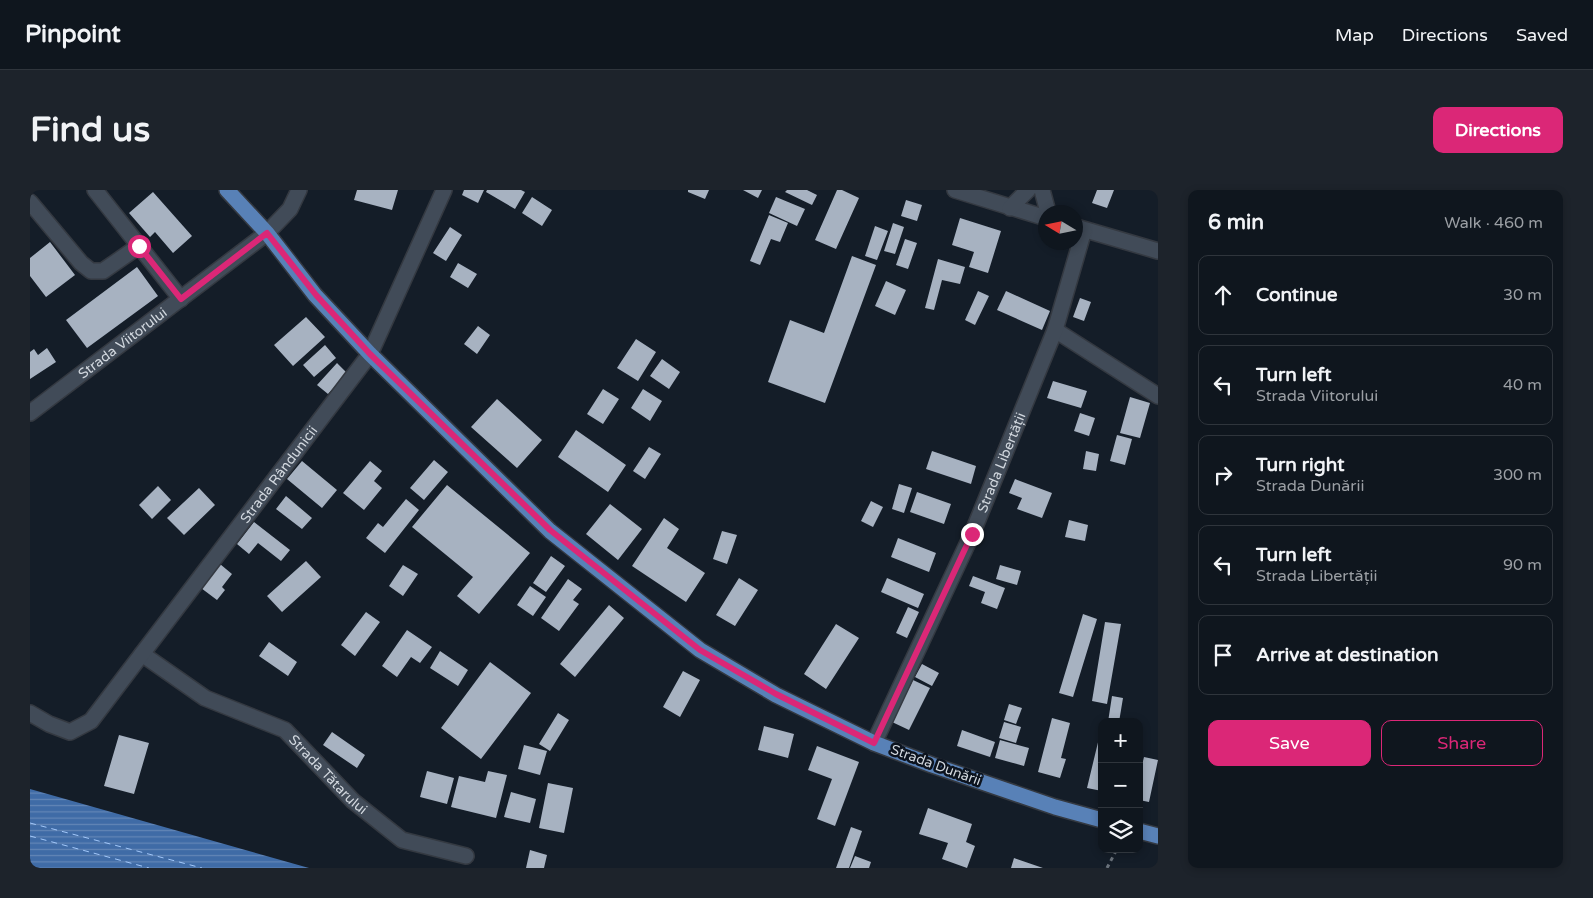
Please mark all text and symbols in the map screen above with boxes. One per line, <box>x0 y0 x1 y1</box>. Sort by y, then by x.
text: Pinpoint <box>25 20 121 49</box>
text: Map <box>1335 24 1374 46</box>
text: Directions <box>1402 24 1488 46</box>
text: Saved <box>1516 24 1568 46</box>
button: Directions <box>1433 107 1563 153</box>
text: Find us <box>30 109 150 151</box>
north arrow <box>1038 205 1083 250</box>
text: 6 min <box>1208 210 1264 235</box>
text: Walk · 460 m <box>1444 213 1543 233</box>
route start <box>128 235 151 258</box>
icon: ahead <box>1209 281 1237 309</box>
text: Continue <box>1256 284 1338 306</box>
text: 30 m <box>1503 285 1542 305</box>
street label: Strada Viitorului <box>75 304 170 382</box>
text: Turn left <box>1256 364 1332 386</box>
icon: left <box>1209 371 1237 399</box>
text: 40 m <box>1503 375 1542 395</box>
text: Strada Viitorului <box>1256 386 1378 406</box>
street label: Strada Libertății <box>973 410 1029 515</box>
street label: Strada Rândunicii <box>236 422 321 526</box>
text: Turn right <box>1256 454 1344 476</box>
icon: right <box>1209 461 1237 489</box>
text: 300 m <box>1493 465 1542 485</box>
text: Strada Dunării <box>1256 476 1364 496</box>
route end <box>961 523 984 546</box>
text: Turn left <box>1256 544 1332 566</box>
icon: left <box>1209 551 1237 579</box>
text: 90 m <box>1503 555 1542 575</box>
text: Strada Libertății <box>1256 566 1377 586</box>
icon: arrive <box>1209 641 1237 669</box>
text: Arrive at destination <box>1256 644 1439 666</box>
map controls <box>1098 718 1143 853</box>
button: + <box>1098 718 1143 763</box>
button: Save <box>1208 720 1371 766</box>
button: Share <box>1381 720 1543 766</box>
street label: Strada Tătarului <box>285 731 371 818</box>
street label: Strada Dunării <box>889 741 983 789</box>
button: − <box>1098 763 1143 808</box>
button: layers <box>1098 808 1143 853</box>

